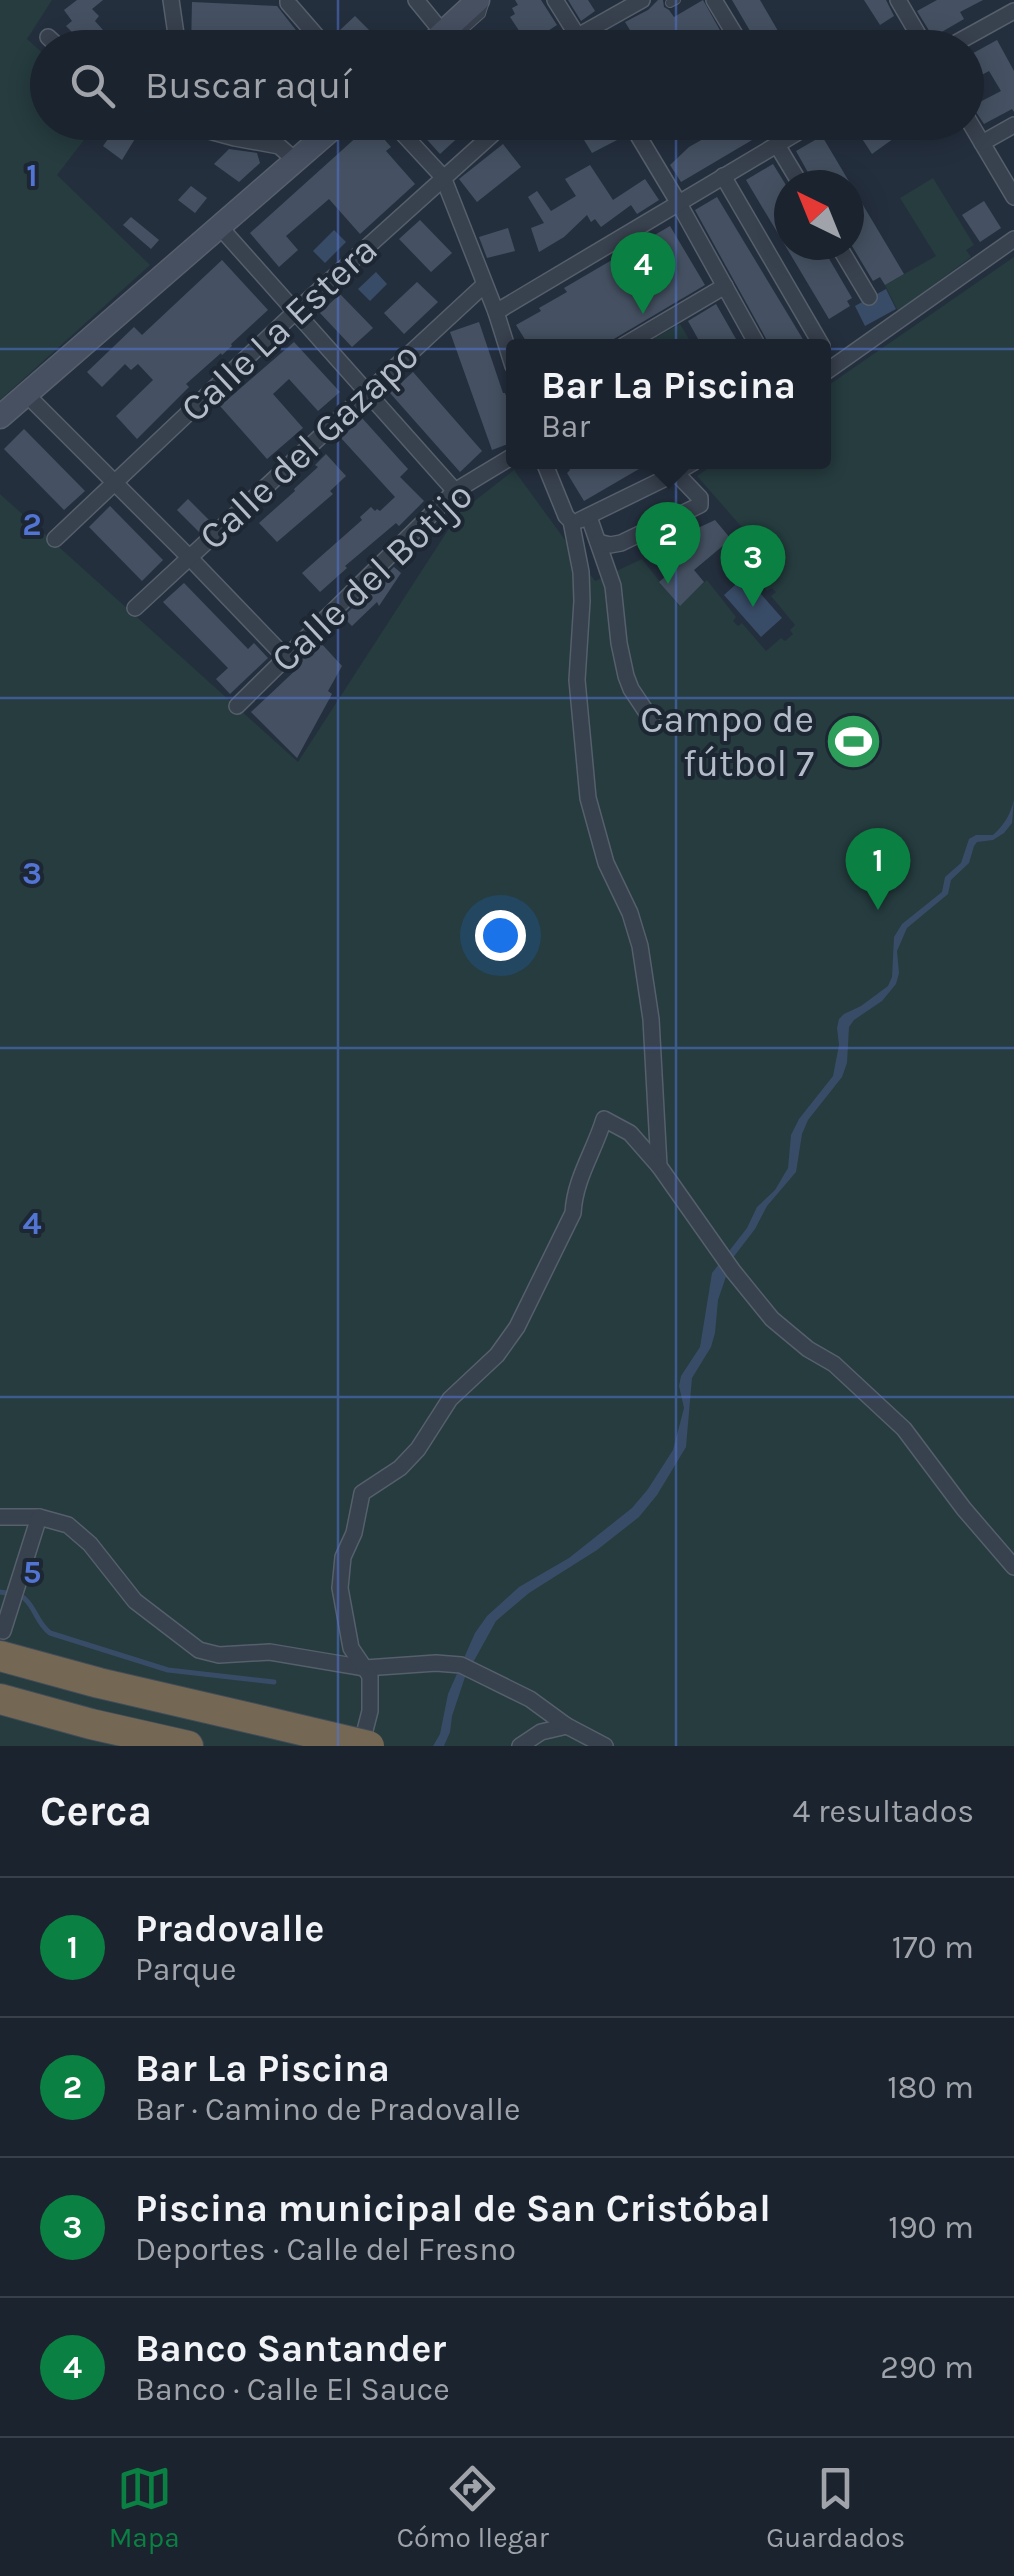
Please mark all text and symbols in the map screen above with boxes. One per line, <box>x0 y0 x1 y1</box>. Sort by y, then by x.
search box <box>30 30 984 140</box>
icon: search <box>65 58 120 113</box>
text: Buscar aquí <box>145 63 352 108</box>
text: 1 <box>26 157 38 194</box>
north arrow <box>774 170 864 260</box>
street label: Calle La Estera <box>172 227 386 431</box>
pin: 4 <box>610 232 676 314</box>
street label: Calle del Gazapo <box>190 333 428 559</box>
popup <box>506 339 831 469</box>
text: Bar La Piscina <box>541 363 796 408</box>
text: Bar <box>541 408 590 445</box>
street label: Calle del Botijo <box>262 472 482 682</box>
pin: 2 <box>636 502 700 584</box>
text: 2 <box>22 506 42 543</box>
pin: 3 <box>720 524 786 607</box>
place label: Campo de fútbol 7 <box>640 697 814 786</box>
sports icon: Campo de fútbol 7 <box>823 711 883 771</box>
pin: 1 <box>846 828 910 910</box>
text: 3 <box>22 855 42 892</box>
your location <box>475 910 526 961</box>
text: 4 <box>22 1205 42 1242</box>
text: 5 <box>23 1554 41 1591</box>
text: Cerca <box>40 1786 152 1836</box>
text: 4 resultados <box>792 1793 974 1830</box>
text: Pradovalle <box>135 1906 324 1951</box>
text: 1 <box>67 1929 78 1966</box>
text: 170 m <box>892 1929 974 1966</box>
text: Parque <box>135 1951 236 1988</box>
text: Bar La Piscina <box>135 2046 390 2091</box>
text: 2 <box>63 2069 82 2106</box>
text: 180 m <box>887 2069 974 2106</box>
text: Bar · Camino de Pradovalle <box>135 2091 520 2128</box>
text: Piscina municipal de San Cristóbal <box>135 2186 771 2231</box>
text: 3 <box>63 2209 82 2246</box>
text: 190 m <box>888 2209 974 2246</box>
text: Deportes · Calle del Fresno <box>135 2231 516 2268</box>
text: Banco Santander <box>135 2326 446 2371</box>
text: 4 <box>63 2349 82 2386</box>
text: 290 m <box>880 2349 974 2386</box>
text: Banco · Calle El Sauce <box>135 2371 450 2408</box>
tab: Mapa <box>109 2461 180 2554</box>
tab: Cómo llegar <box>397 2461 549 2554</box>
tab: Guardados <box>766 2461 905 2554</box>

